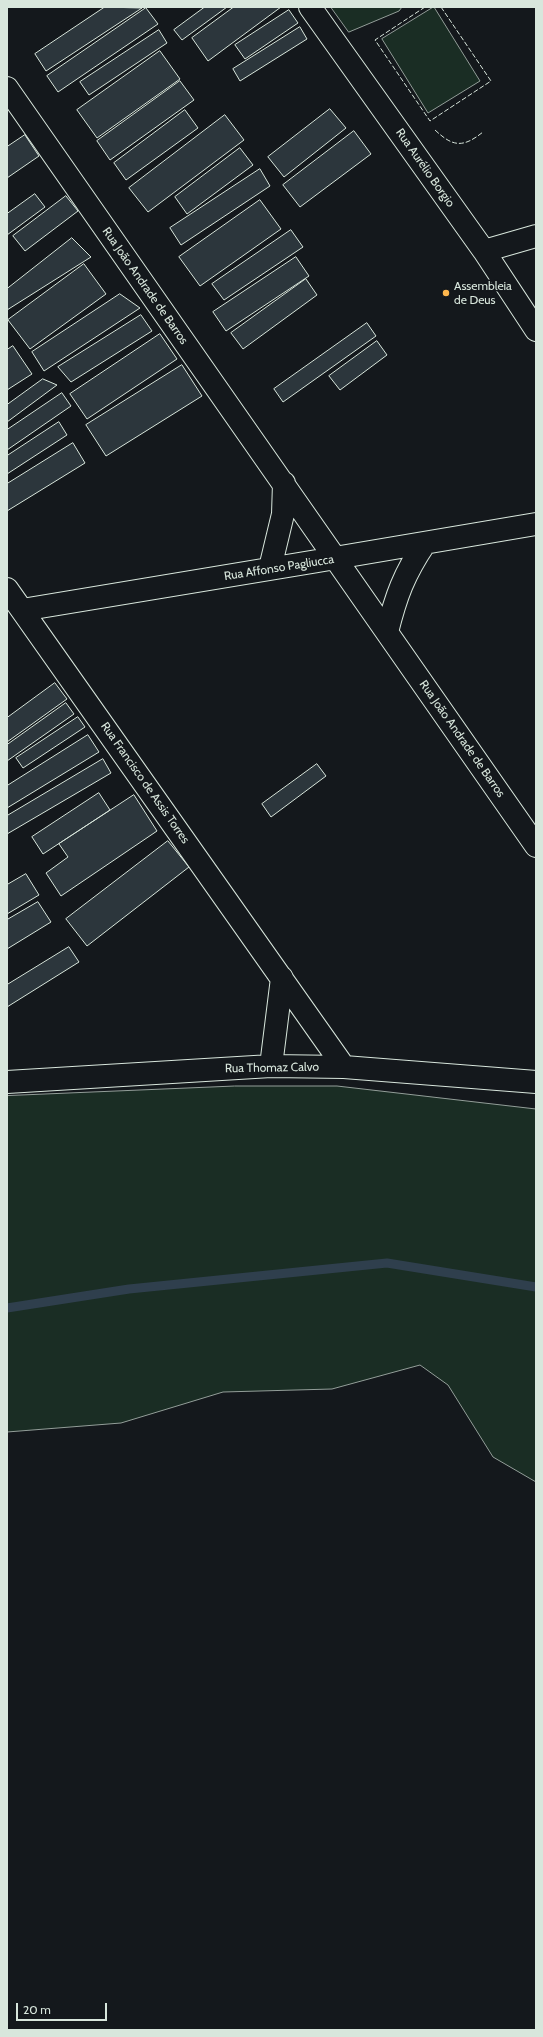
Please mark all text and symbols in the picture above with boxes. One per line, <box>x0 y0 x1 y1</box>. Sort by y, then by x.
street label: Rua Aurélio Borgio <box>393 126 457 210</box>
street label: Rua João Andrade de Barros <box>99 225 191 347</box>
place label: Assembleia de Deus <box>454 279 512 307</box>
marker: Assembleia de Deus <box>441 288 451 298</box>
street label: Rua Affonso Pagliucca <box>223 552 335 584</box>
street label: Rua João Andrade de Barros <box>416 678 508 800</box>
street label: Rua Francisco de Assis Torres <box>98 719 192 847</box>
street label: Rua Thomaz Calvo <box>225 1060 319 1076</box>
scale bar <box>18 1995 109 2021</box>
text: 20 m <box>23 2002 51 2017</box>

